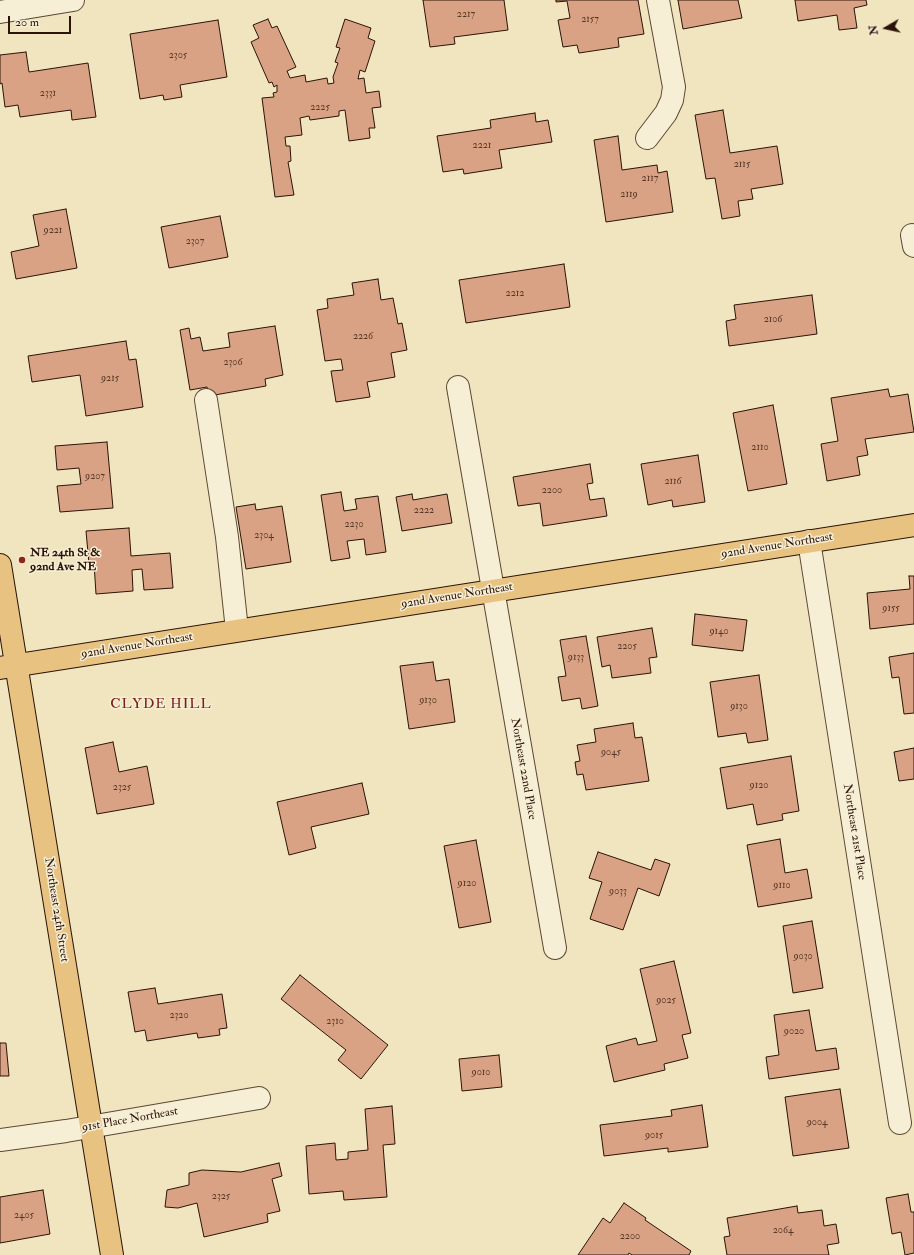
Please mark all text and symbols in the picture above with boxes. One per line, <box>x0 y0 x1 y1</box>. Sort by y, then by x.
scale bar <box>10 8 73 34</box>
north arrow <box>866 8 906 48</box>
house number: 2217 <box>457 9 475 21</box>
house number: 2157 <box>581 14 599 26</box>
text: 20 m <box>15 15 39 30</box>
text: N <box>866 24 881 36</box>
house number: 2305 <box>169 50 187 62</box>
house number: 2331 <box>40 88 56 100</box>
house number: 2225 <box>310 102 330 114</box>
house number: 2221 <box>473 140 491 152</box>
house number: 2115 <box>734 159 750 171</box>
house number: 2117 <box>642 173 658 185</box>
house number: 2119 <box>620 189 638 201</box>
house number: 9221 <box>44 225 62 237</box>
house number: 2307 <box>186 236 204 248</box>
house number: 2212 <box>506 288 524 300</box>
house number: 2106 <box>764 314 782 326</box>
house number: 2226 <box>353 331 373 343</box>
house number: 2306 <box>223 357 243 369</box>
house number: 9215 <box>101 373 119 385</box>
house number: 2110 <box>751 442 769 454</box>
house number: 9207 <box>85 471 105 483</box>
house number: 2116 <box>664 476 682 488</box>
house number: 2200 <box>542 485 562 497</box>
house number: 2222 <box>414 505 434 517</box>
house number: 2230 <box>344 519 364 531</box>
house number: 2304 <box>254 530 274 542</box>
street label: 92nd Avenue Northeast <box>720 530 834 562</box>
place label: NE 24th St & 92nd Ave NE <box>30 546 100 574</box>
marker: NE 24th St & 92nd Ave NE <box>17 555 27 565</box>
street label: 92nd Avenue Northeast <box>400 580 514 612</box>
house number: 9155 <box>882 603 900 615</box>
house number: 9140 <box>709 626 729 638</box>
street label: 92nd Avenue Northeast <box>80 630 194 662</box>
house number: 2205 <box>617 641 637 653</box>
house number: 9133 <box>568 652 584 664</box>
house number: 9130 <box>419 695 437 707</box>
district label: CLYDE HILL <box>110 697 212 713</box>
house number: 9130 <box>730 701 748 713</box>
street label: Northeast 22nd Place <box>507 717 539 821</box>
house number: 9045 <box>601 747 621 759</box>
house number: 9120 <box>750 780 768 792</box>
house number: 2325 <box>113 782 131 794</box>
street label: Northeast 21st Place <box>839 783 869 881</box>
street label: Northeast 24th Street <box>41 857 71 963</box>
house number: 9120 <box>458 878 476 890</box>
house number: 9110 <box>773 880 791 892</box>
house number: 9033 <box>609 886 627 898</box>
house number: 9030 <box>793 951 813 963</box>
house number: 9025 <box>656 995 676 1007</box>
house number: 2320 <box>169 1010 189 1022</box>
house number: 2310 <box>326 1016 344 1028</box>
house number: 9020 <box>784 1026 804 1038</box>
house number: 9010 <box>472 1067 490 1079</box>
street label: 91st Place Northeast <box>81 1104 179 1136</box>
house number: 9004 <box>807 1117 827 1129</box>
house number: 9015 <box>645 1130 663 1142</box>
house number: 2325 <box>212 1191 230 1203</box>
house number: 2405 <box>14 1210 34 1222</box>
house number: 2064 <box>773 1225 793 1237</box>
house number: 2200 <box>620 1231 640 1243</box>

